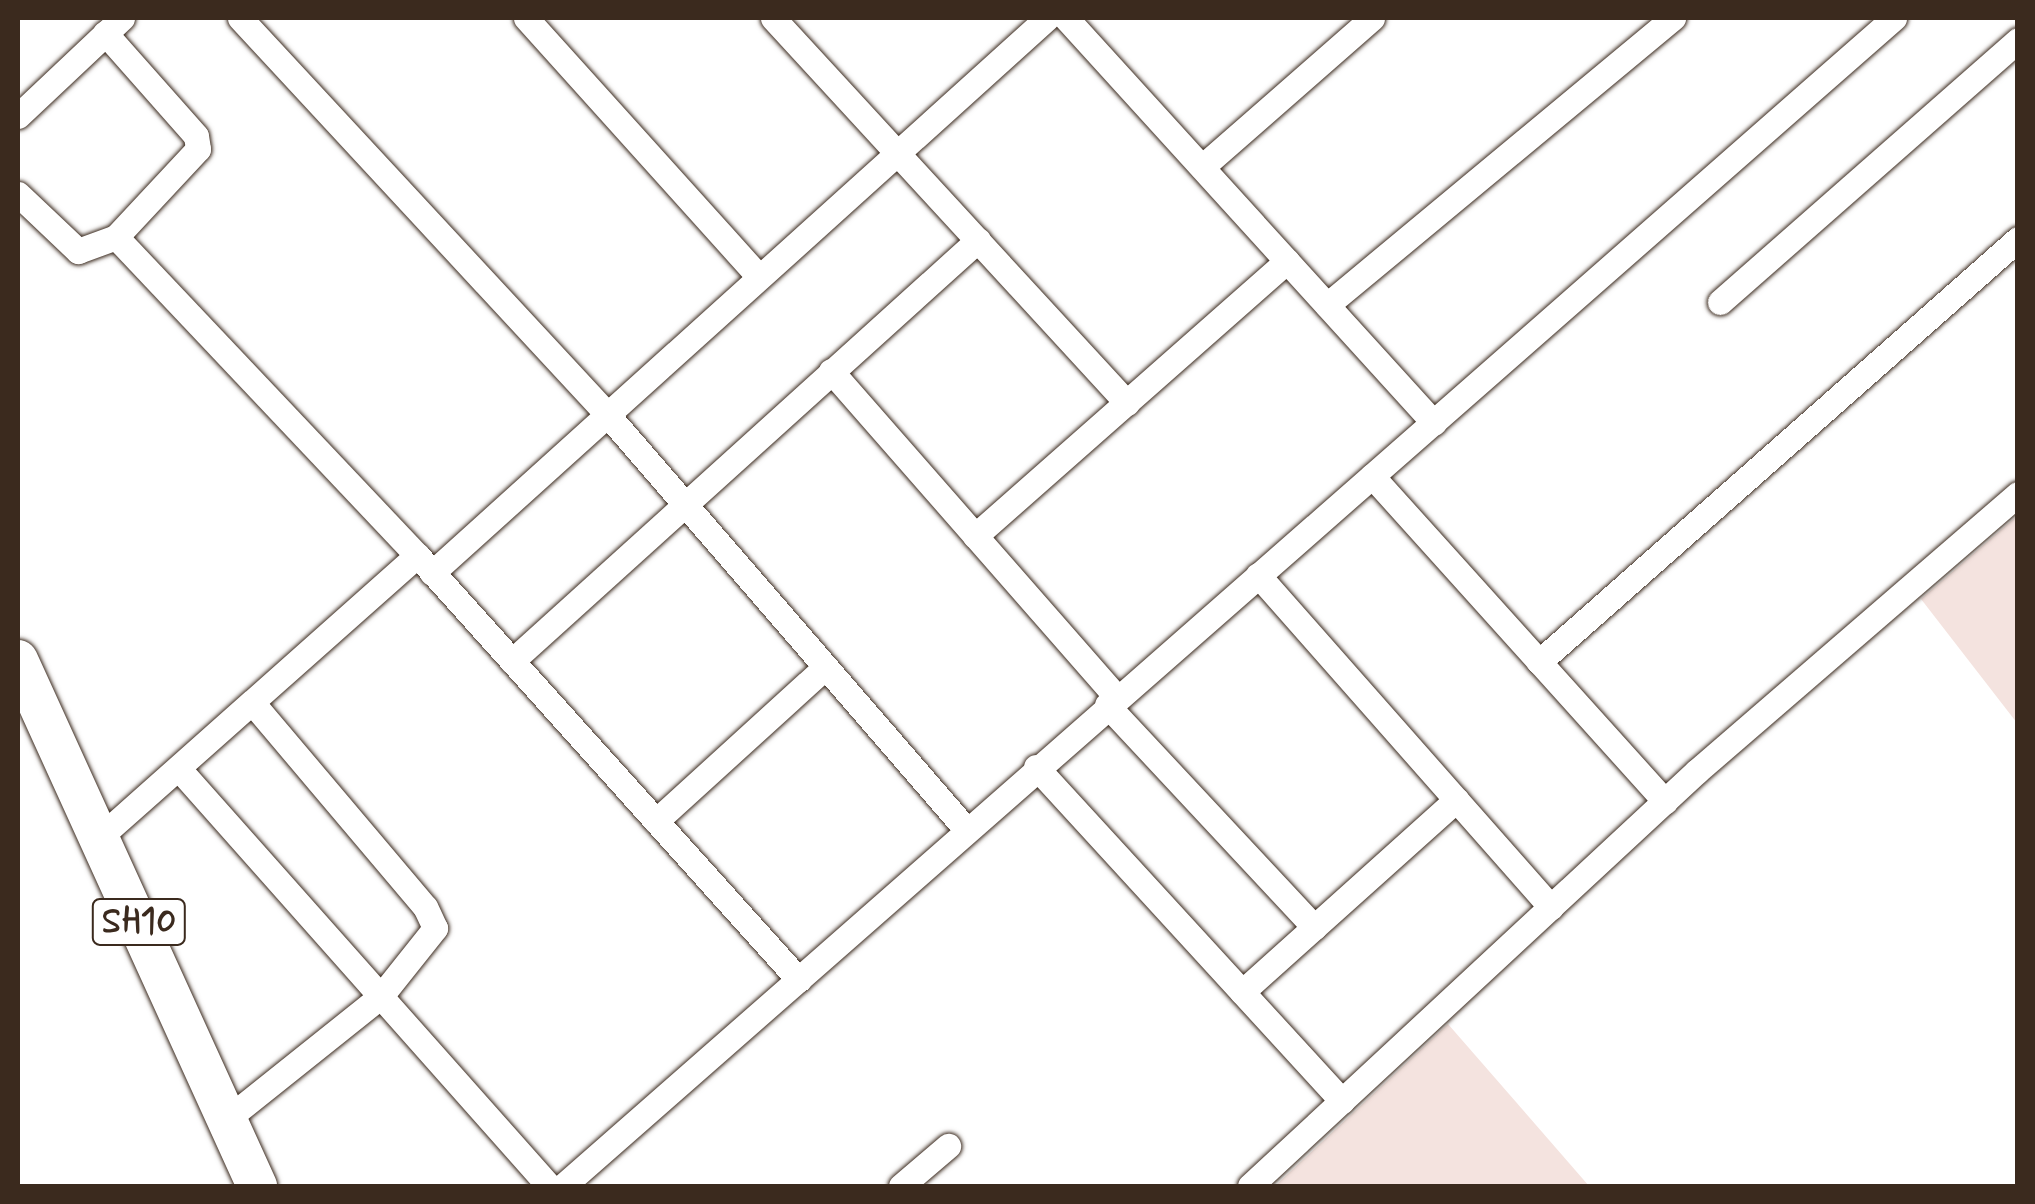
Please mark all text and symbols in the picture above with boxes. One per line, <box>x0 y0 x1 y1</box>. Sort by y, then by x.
road number: SH10 <box>92 892 186 952</box>

